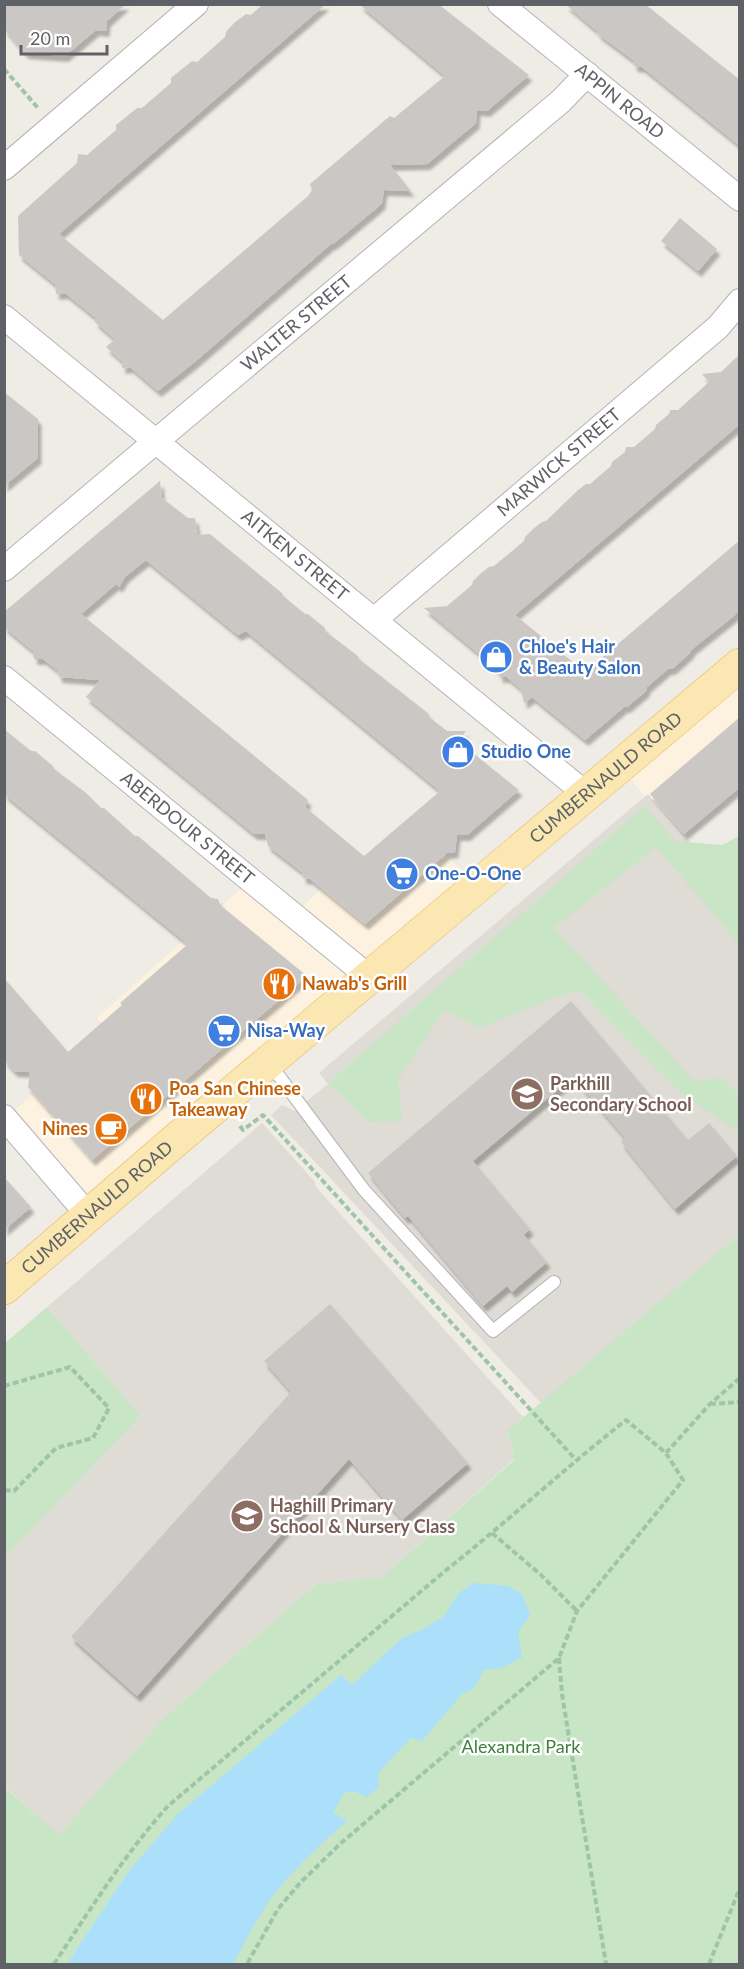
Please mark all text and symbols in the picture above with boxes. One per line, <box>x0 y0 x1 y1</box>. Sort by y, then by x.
scale bar <box>21 18 106 56</box>
text: 20 m <box>30 27 70 49</box>
street label: APPIN ROAD <box>571 58 669 143</box>
street label: WALTER STREET <box>236 270 356 375</box>
street label: MARWICK STREET <box>492 403 625 520</box>
street label: AITKEN STREET <box>238 504 354 605</box>
place label: Chloe's Hair & Beauty Salon <box>519 635 641 678</box>
shop icon: Chloe's Hair & Beauty Salon <box>478 639 514 675</box>
street label: CUMBERNAULD ROAD <box>524 707 686 848</box>
shop icon: Studio One <box>440 734 476 770</box>
place label: Studio One <box>481 740 571 762</box>
street label: ABERDOUR STREET <box>117 766 259 889</box>
supermarket icon: One-O-One <box>384 856 420 892</box>
place label: One-O-One <box>425 862 522 884</box>
restaurant icon: Nawab's Grill <box>261 966 297 1002</box>
place label: Nawab's Grill <box>302 972 407 994</box>
supermarket icon: Nisa-Way <box>206 1013 242 1049</box>
place label: Nisa-Way <box>247 1019 325 1041</box>
place label: Parkhill Secondary School <box>550 1072 692 1115</box>
school or university icon: Parkhill Secondary School <box>509 1076 545 1112</box>
place label: Poa San Chinese Takeaway <box>169 1077 301 1120</box>
restaurant icon: Poa San Chinese Takeaway <box>128 1081 164 1117</box>
cafe icon: Nines <box>93 1111 129 1147</box>
place label: Nines <box>42 1117 88 1139</box>
street label: CUMBERNAULD ROAD <box>16 1136 177 1278</box>
place label: Haghill Primary School & Nursery Class <box>270 1494 455 1537</box>
school or university icon: Haghill Primary School & Nursery Class <box>229 1498 265 1534</box>
park label: Alexandra Park <box>462 1735 581 1757</box>

